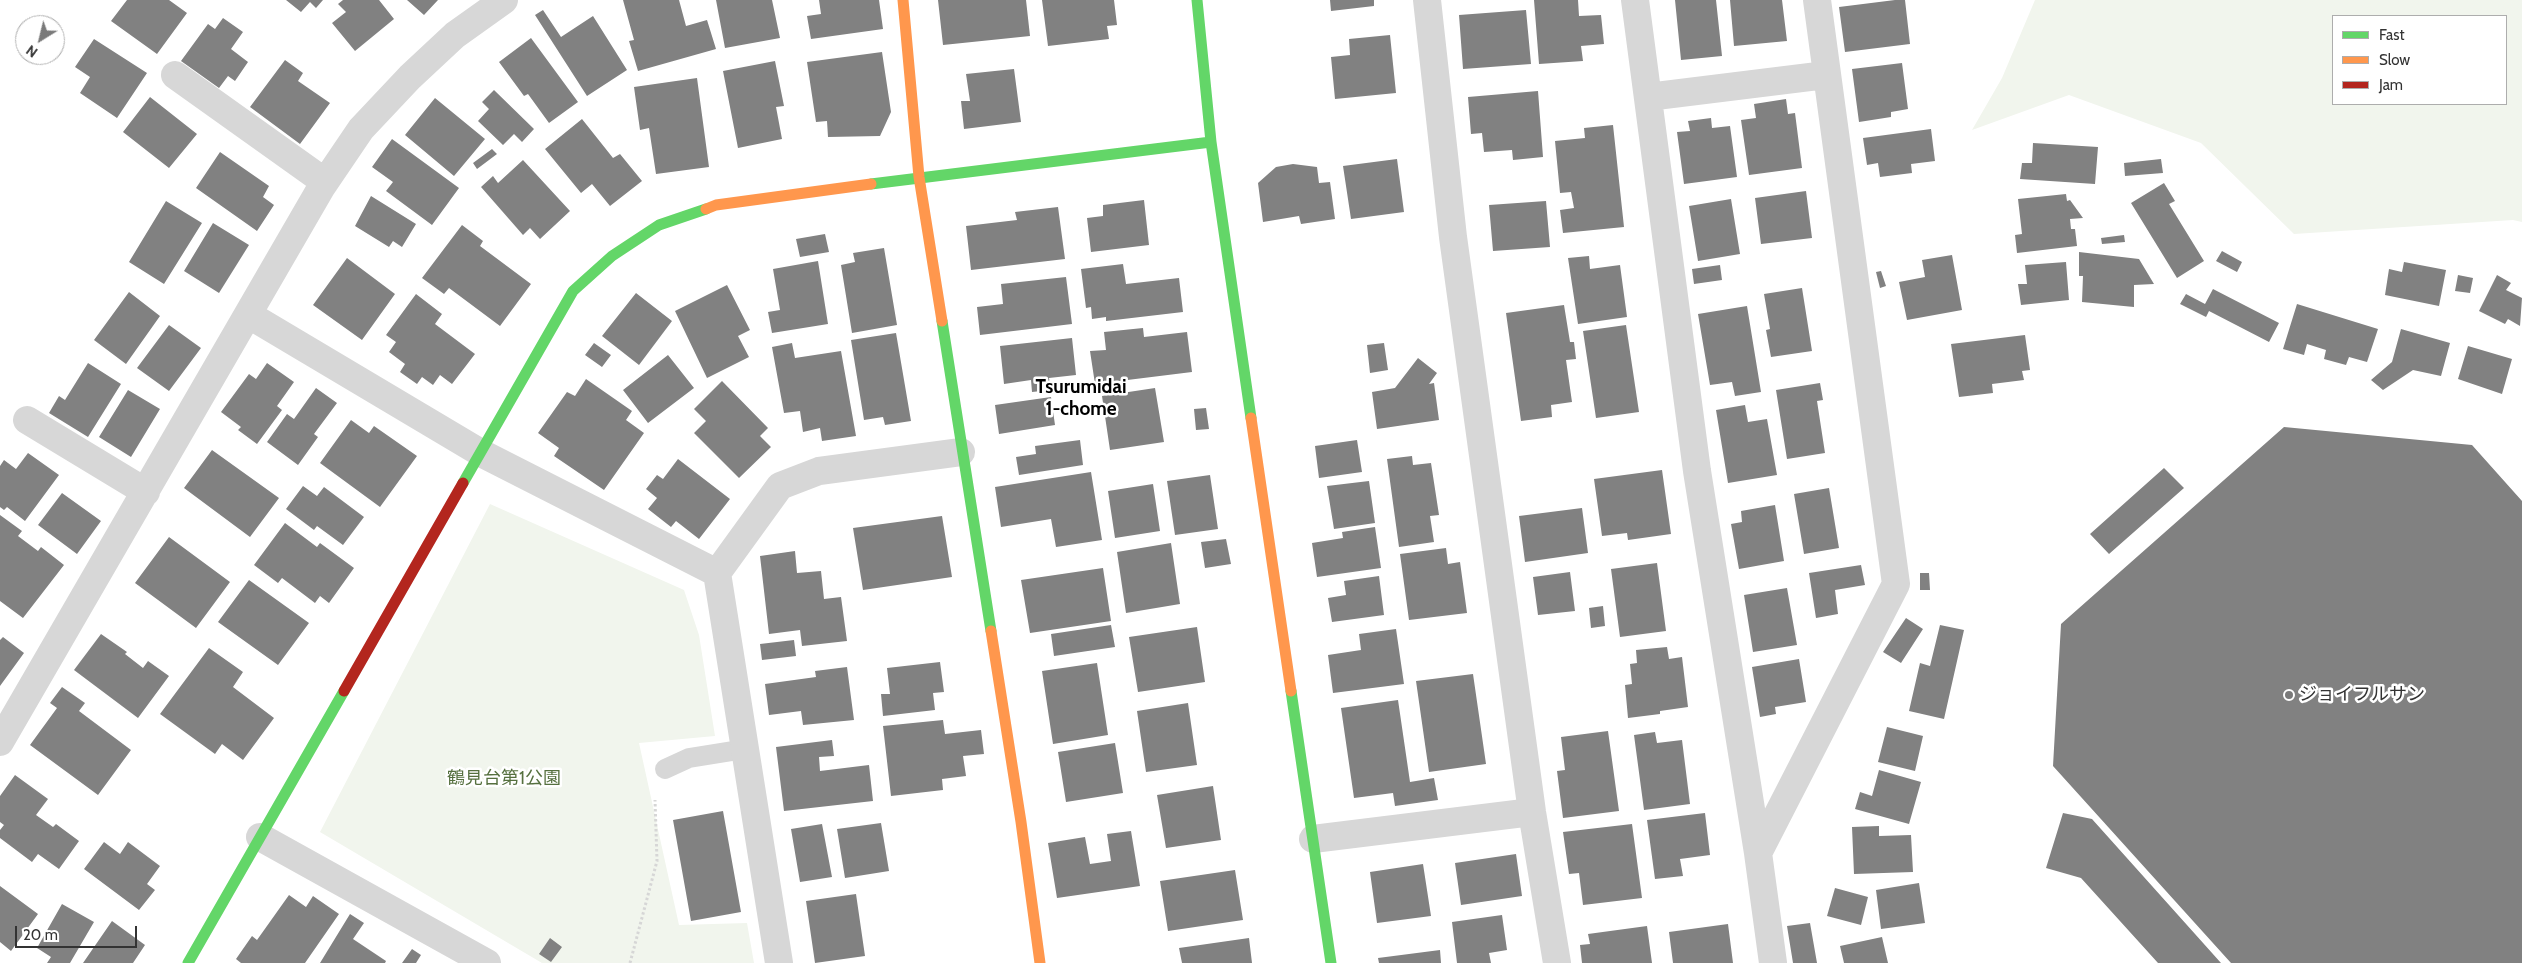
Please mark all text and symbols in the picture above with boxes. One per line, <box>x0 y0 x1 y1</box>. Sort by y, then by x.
north arrow <box>15 15 65 65</box>
legend <box>2332 15 2507 105</box>
text: Fast <box>2379 26 2404 44</box>
text: N <box>22 41 41 62</box>
text: Slow <box>2379 51 2410 69</box>
text: Jam <box>2379 76 2403 94</box>
district label: Tsurumidai 1-chome <box>1036 376 1126 420</box>
place label: ジョイフルサン <box>2299 684 2425 706</box>
marker: ジョイフルサン <box>2283 689 2295 701</box>
park label: 鶴見台第1公園 <box>447 768 561 790</box>
scale bar <box>18 916 140 948</box>
text: 20 m <box>23 926 58 944</box>

